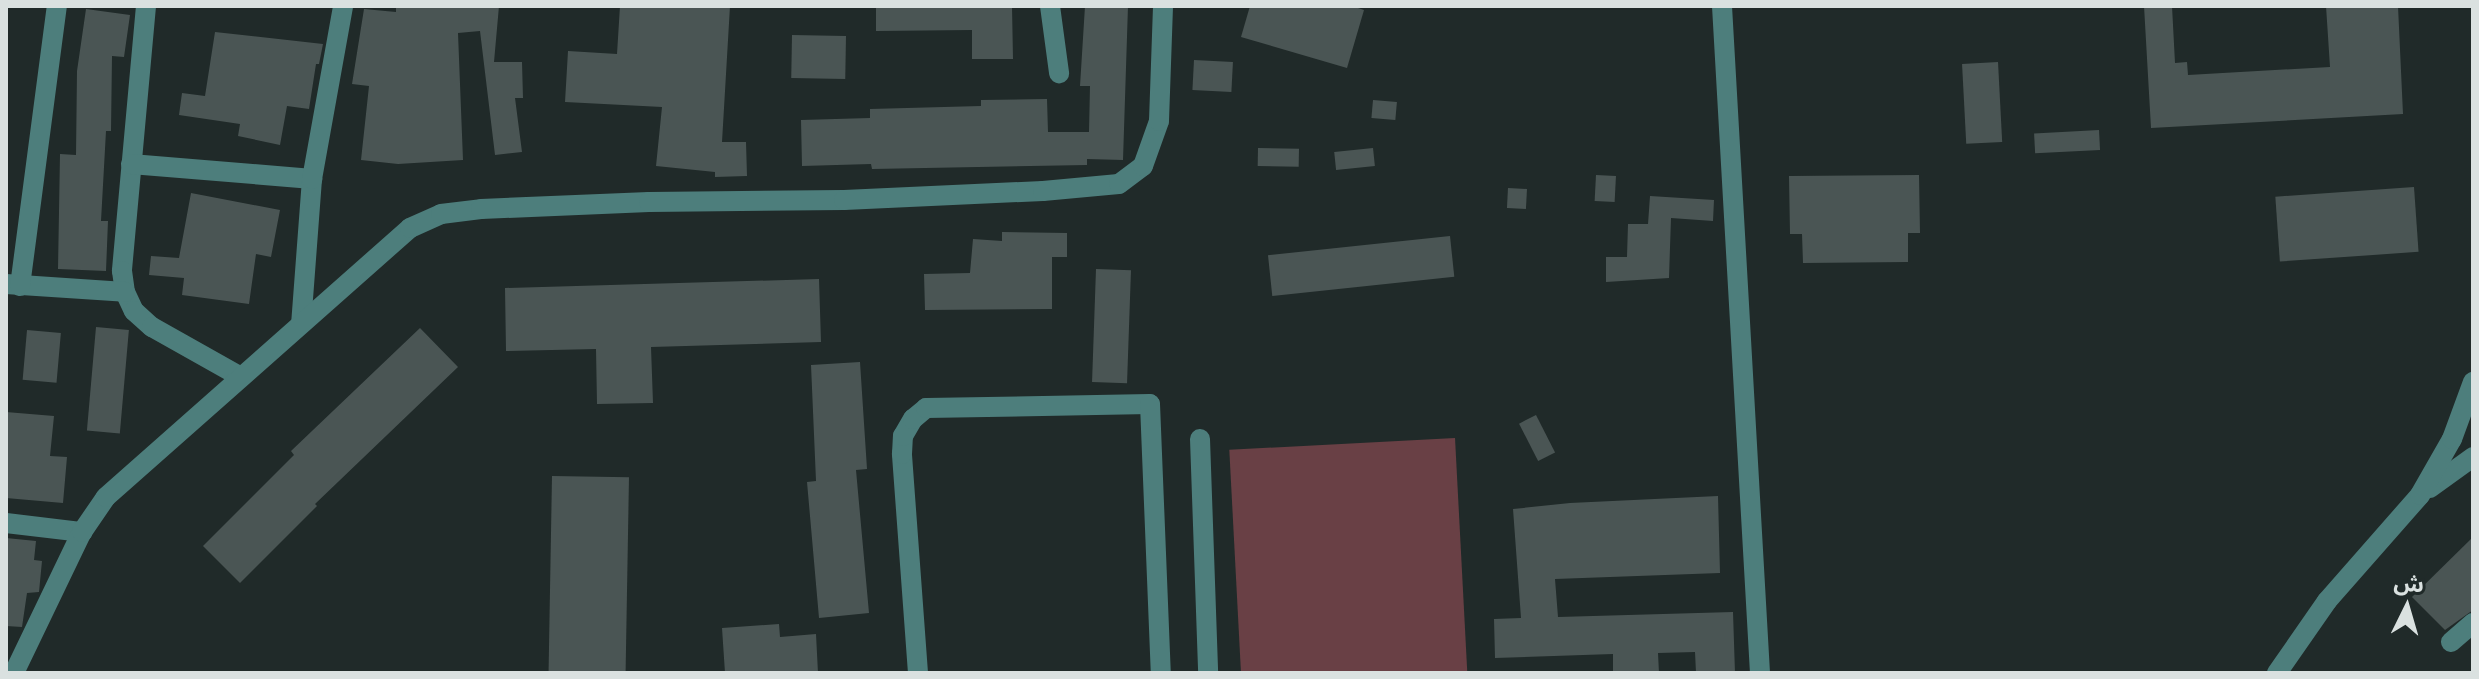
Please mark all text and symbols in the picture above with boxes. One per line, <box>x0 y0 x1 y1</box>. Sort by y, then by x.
north arrow <box>2367 567 2447 647</box>
text: ش <box>2393 568 2425 597</box>

